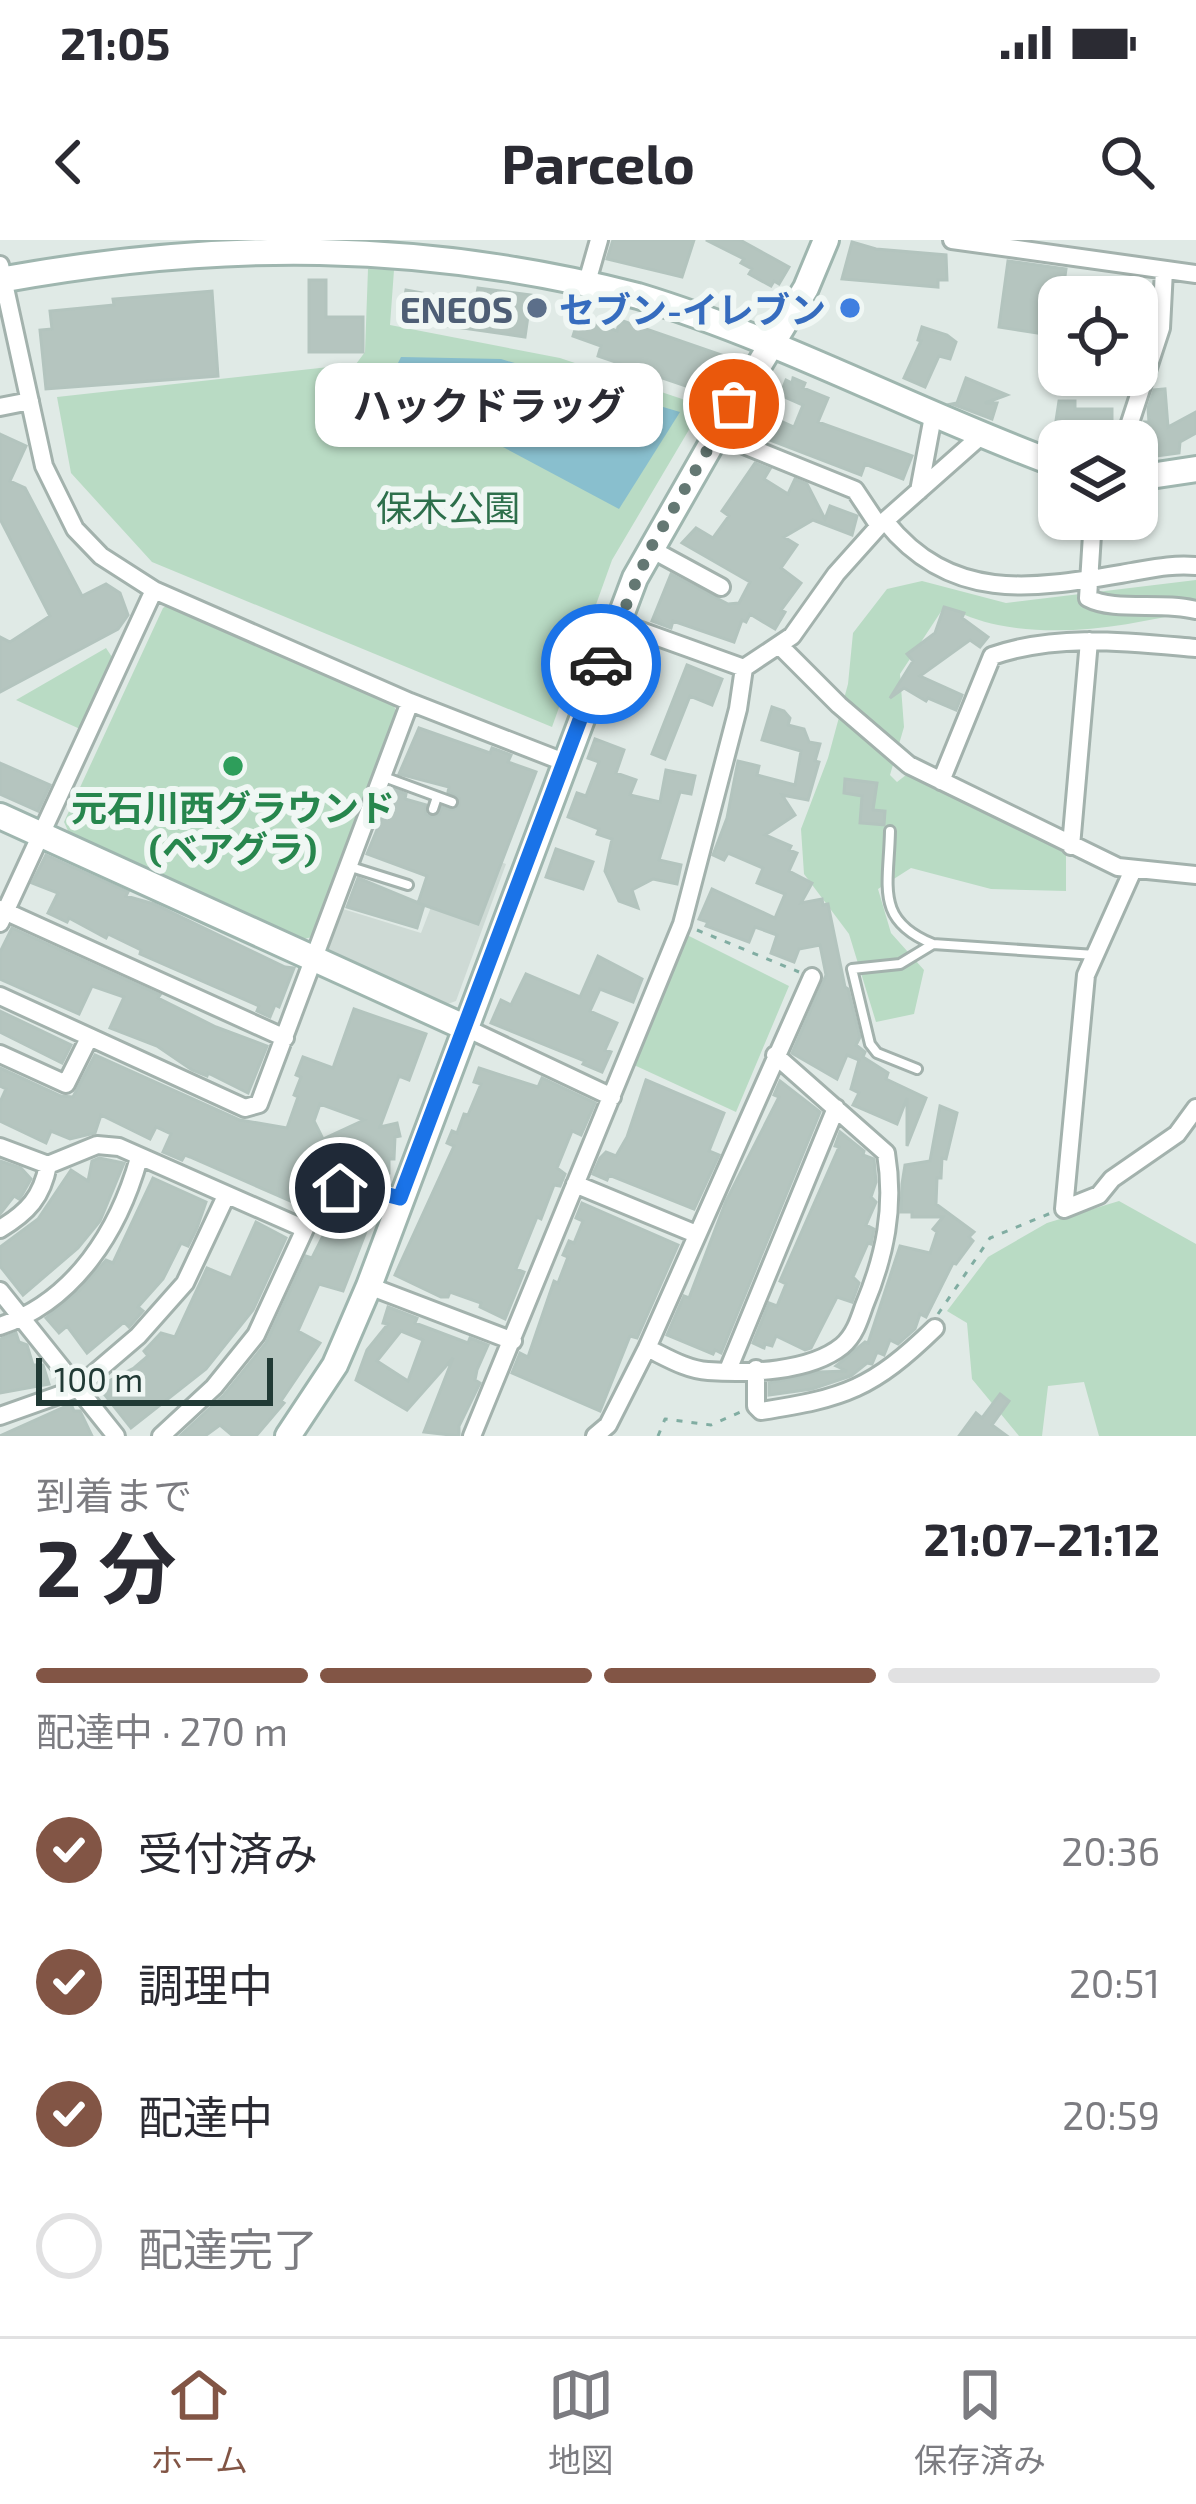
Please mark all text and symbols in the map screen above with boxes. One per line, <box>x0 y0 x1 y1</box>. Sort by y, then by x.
text: 21:05 <box>60 15 170 69</box>
icon: back <box>36 129 102 195</box>
icon: search <box>1094 129 1160 195</box>
text: Parcelo <box>501 130 695 195</box>
map controls <box>1038 276 1158 540</box>
button: locate <box>1038 276 1158 396</box>
place label: ENEOS <box>400 287 513 330</box>
place label: セブン-イレブン <box>559 287 826 330</box>
marker: ENEOS <box>524 295 550 321</box>
marker: セブン-イレブン <box>837 295 863 321</box>
pin <box>683 353 785 455</box>
callout: ハックドラッグ <box>314 362 662 446</box>
icon: bag <box>701 371 767 437</box>
text: ハックドラッグ <box>352 381 626 428</box>
button: layers <box>1038 420 1158 540</box>
park label: 保木公園 <box>376 485 520 528</box>
courier <box>541 604 661 724</box>
icon: car <box>568 631 634 697</box>
marker: 元石川西グラウンド (ベアグラ) <box>220 753 246 779</box>
place label: 元石川西グラウンド (ベアグラ) <box>71 785 395 869</box>
pin <box>289 1137 391 1239</box>
icon: home <box>307 1155 373 1221</box>
scale bar <box>36 1352 273 1405</box>
text: 100 m <box>54 1359 143 1399</box>
text: 到着まで <box>36 1471 192 1518</box>
text: 21:07–21:12 <box>924 1511 1160 1565</box>
text: 2 分 <box>36 1519 176 1613</box>
text: 配達中 · 270 m <box>36 1707 288 1754</box>
icon: check <box>36 1817 102 1883</box>
text: 受付済み <box>138 1825 318 1879</box>
text: 20:36 <box>1061 1827 1160 1874</box>
icon: check <box>36 1949 102 2015</box>
text: 調理中 <box>138 1957 273 2011</box>
text: 20:51 <box>1069 1959 1160 2006</box>
icon: check <box>36 2081 102 2147</box>
text: 配達中 <box>138 2089 273 2143</box>
text: 20:59 <box>1062 2091 1160 2138</box>
text: 配達完了 <box>138 2221 318 2275</box>
tab: ホーム <box>150 2362 248 2482</box>
tab: 地図 <box>548 2362 614 2482</box>
tab: 保存済み <box>914 2362 1046 2482</box>

